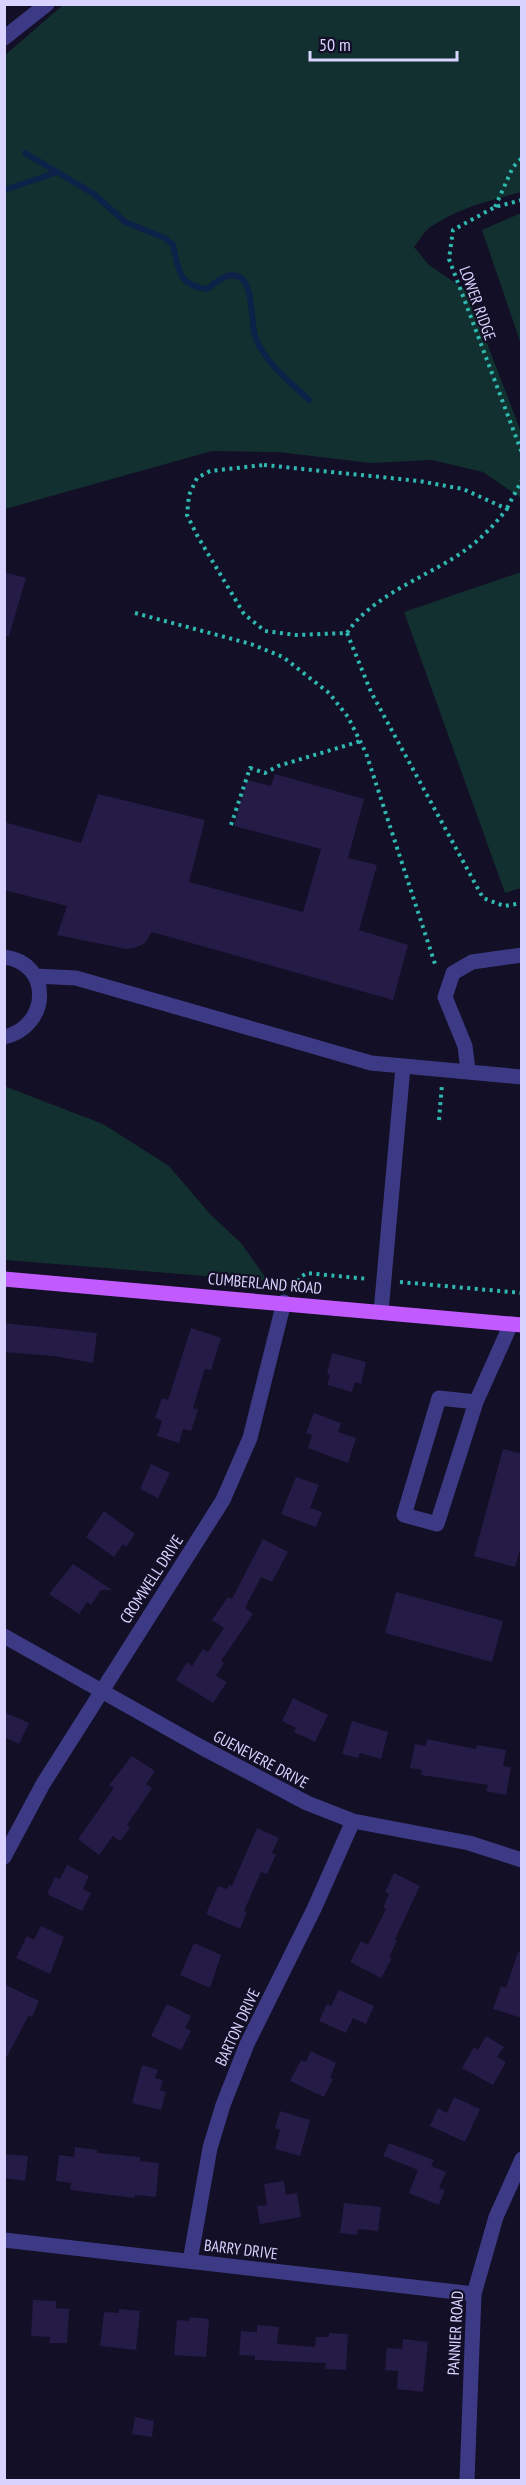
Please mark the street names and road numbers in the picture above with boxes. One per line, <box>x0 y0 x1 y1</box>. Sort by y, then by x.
street label: LOWER RIDGE <box>455 263 501 343</box>
street label: CUMBERLAND ROAD <box>207 1268 323 1298</box>
street label: CROMWELL DRIVE <box>115 1531 187 1627</box>
street label: GUENEVERE DRIVE <box>210 1726 312 1792</box>
street label: BARTON DRIVE <box>210 1985 264 2069</box>
street label: BARRY DRIVE <box>203 2235 279 2263</box>
street label: PANNIER ROAD <box>443 2290 467 2376</box>

